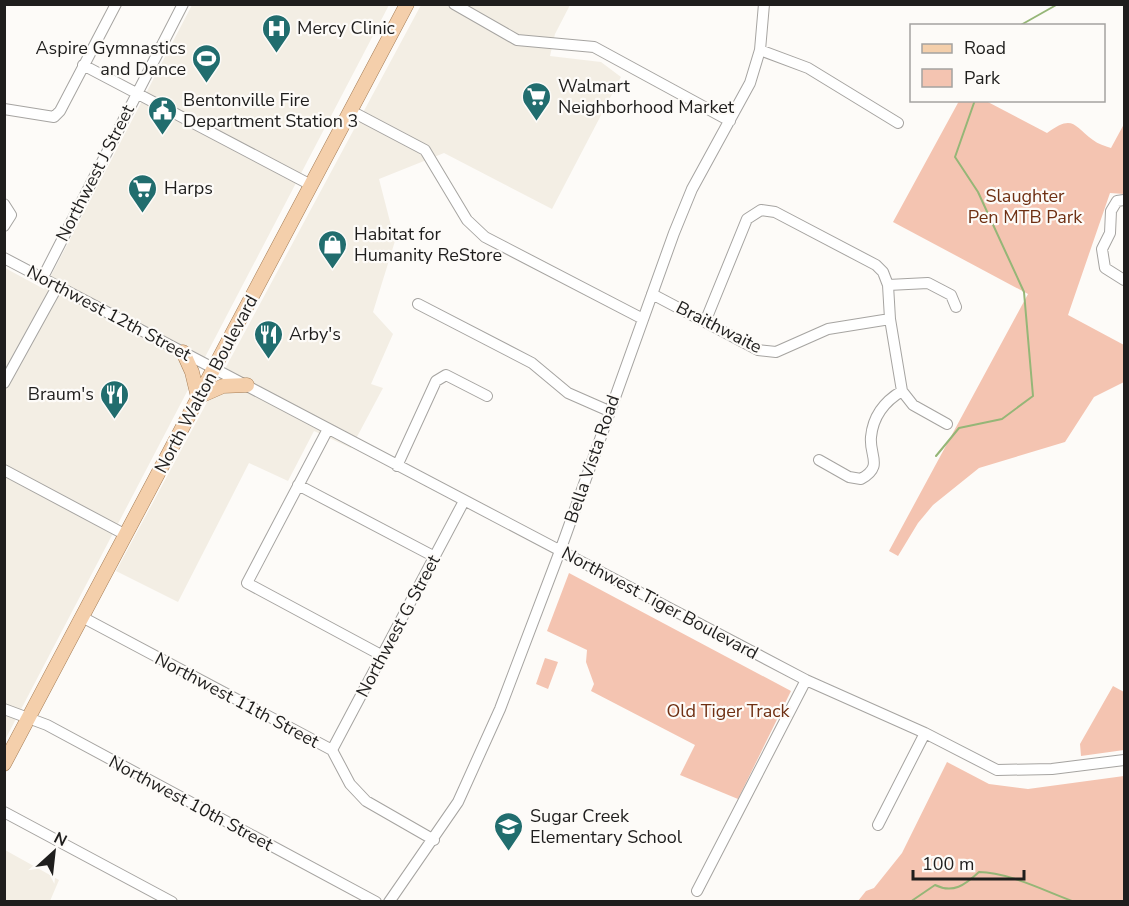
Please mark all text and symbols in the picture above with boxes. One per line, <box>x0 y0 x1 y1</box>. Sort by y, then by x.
hospital icon: Mercy Clinic <box>260 12 292 54</box>
place label: Mercy Clinic <box>297 16 395 40</box>
legend <box>910 24 1105 102</box>
place label: Aspire Gymnastics and Dance <box>36 36 186 81</box>
text: Road <box>964 36 1006 60</box>
sports icon: Aspire Gymnastics and Dance <box>191 42 223 84</box>
text: Park <box>964 66 1001 90</box>
place label: Walmart Neighborhood Market <box>558 74 735 119</box>
supermarket icon: Walmart Neighborhood Market <box>521 80 553 122</box>
place label: Bentonville Fire Department Station 3 <box>183 88 358 133</box>
public building icon: Bentonville Fire Department Station 3 <box>146 94 178 136</box>
street label: Northwest J Street <box>50 100 140 245</box>
supermarket icon: Harps <box>127 172 159 214</box>
place label: Harps <box>164 176 213 200</box>
park label: Slaughter Pen MTB Park <box>968 184 1083 229</box>
place label: Habitat for Humanity ReStore <box>354 222 502 267</box>
shop icon: Habitat for Humanity ReStore <box>317 228 349 270</box>
street label: Northwest 12th Street <box>23 260 196 367</box>
street label: North Walton Boulevard <box>149 291 263 477</box>
street label: Braithwaite <box>672 295 766 359</box>
restaurant icon: Arby's <box>252 318 284 360</box>
place label: Arby's <box>289 322 341 346</box>
restaurant icon: Braum's <box>99 378 131 420</box>
place label: Braum's <box>28 382 94 406</box>
street label: Bella Vista Road <box>559 392 625 526</box>
street label: Northwest Tiger Boulevard <box>558 541 762 665</box>
street label: Northwest G Street <box>350 550 446 701</box>
street label: Northwest 11th Street <box>151 647 324 754</box>
park label: Old Tiger Track <box>666 699 791 723</box>
street label: Northwest 10th Street <box>105 750 278 857</box>
place label: Sugar Creek Elementary School <box>530 804 683 849</box>
school or university icon: Sugar Creek Elementary School <box>493 810 525 852</box>
north arrow <box>24 822 84 882</box>
text: N <box>50 827 71 852</box>
scale bar <box>913 843 1024 881</box>
text: 100 m <box>922 852 974 876</box>

